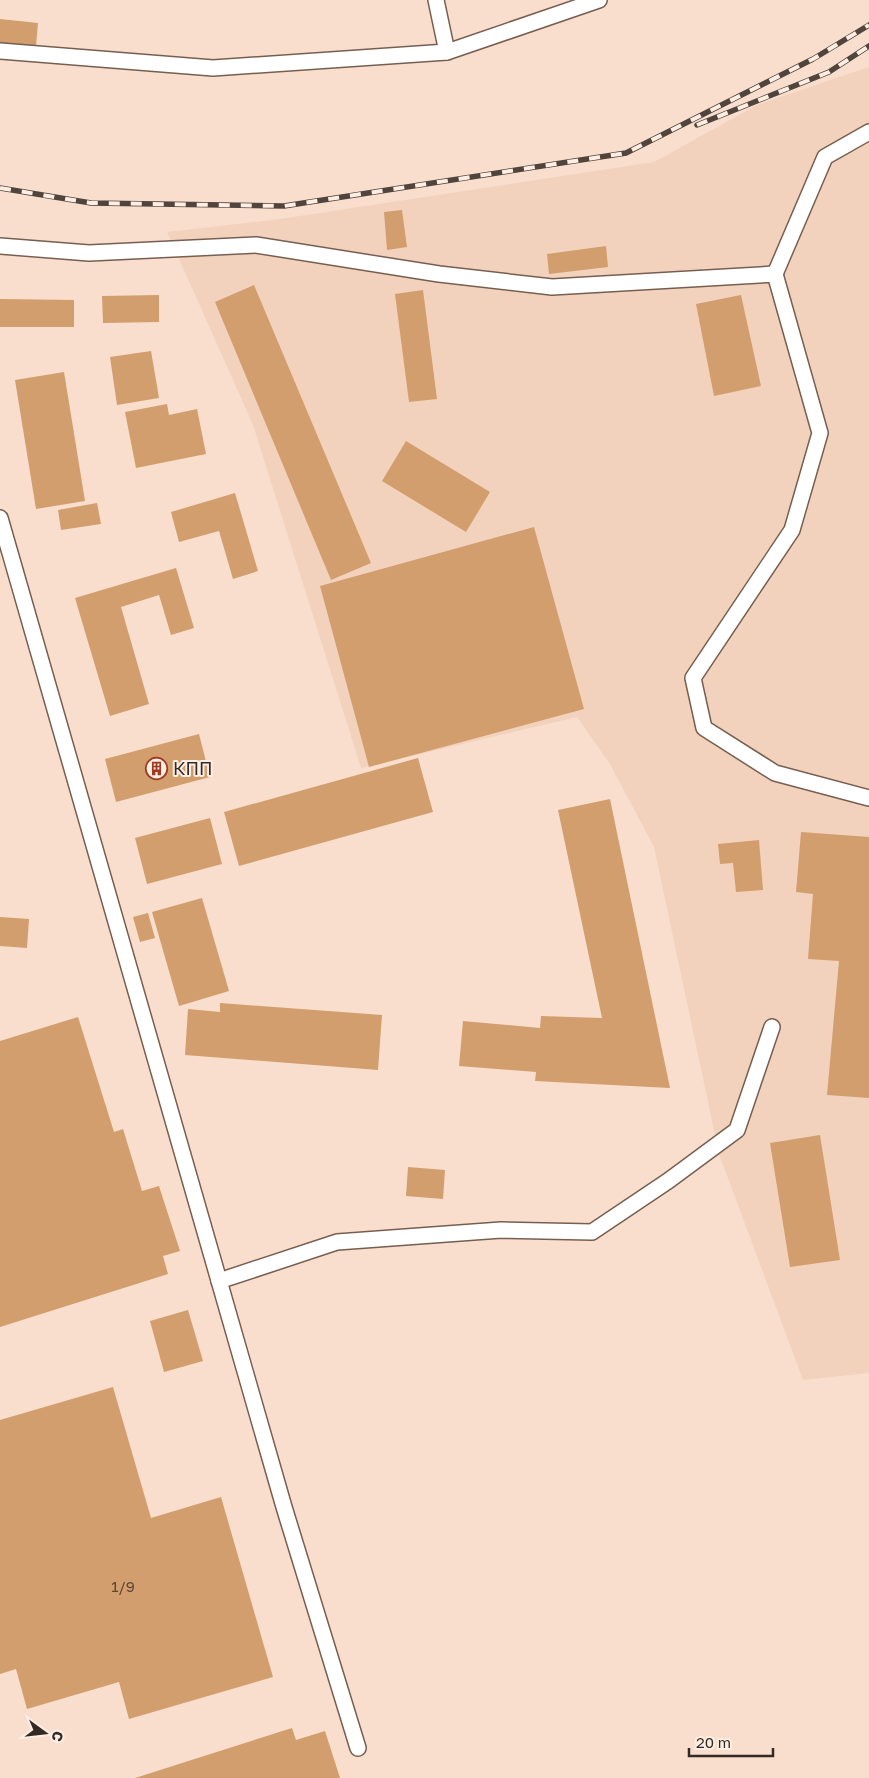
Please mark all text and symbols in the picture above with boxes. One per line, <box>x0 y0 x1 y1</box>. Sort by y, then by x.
building icon: КПП <box>145 756 169 780</box>
place label: КПП <box>173 757 213 779</box>
house number: 1/9 <box>111 1577 135 1595</box>
north arrow <box>20 1708 70 1758</box>
scale bar <box>689 1726 773 1758</box>
text: С <box>49 1729 68 1744</box>
text: 20 m <box>696 1733 731 1751</box>

